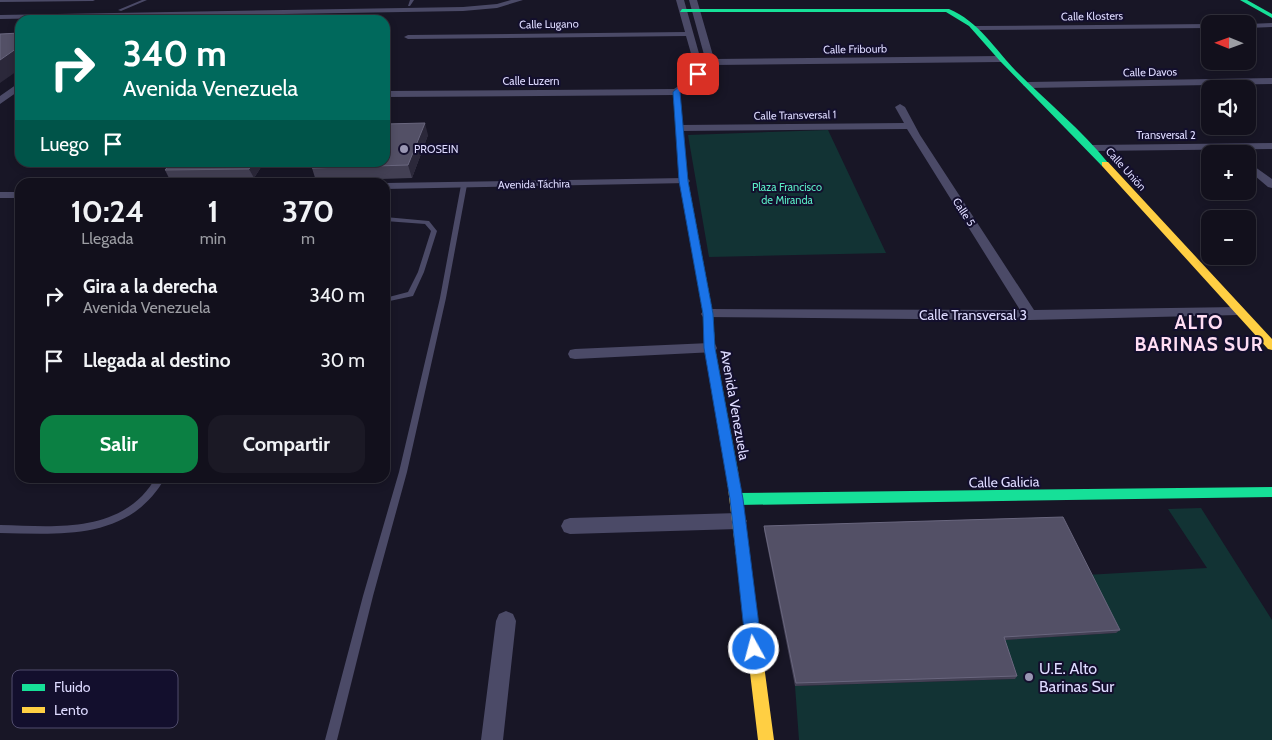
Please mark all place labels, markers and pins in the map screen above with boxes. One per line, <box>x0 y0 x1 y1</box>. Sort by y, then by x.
pin <box>677 53 719 95</box>
place label: PROSEIN <box>414 142 458 156</box>
marker: PROSEIN <box>398 143 410 155</box>
place label: U.E. Alto Barinas Sur <box>1039 659 1115 696</box>
marker: U.E. Alto Barinas Sur <box>1023 671 1035 683</box>

